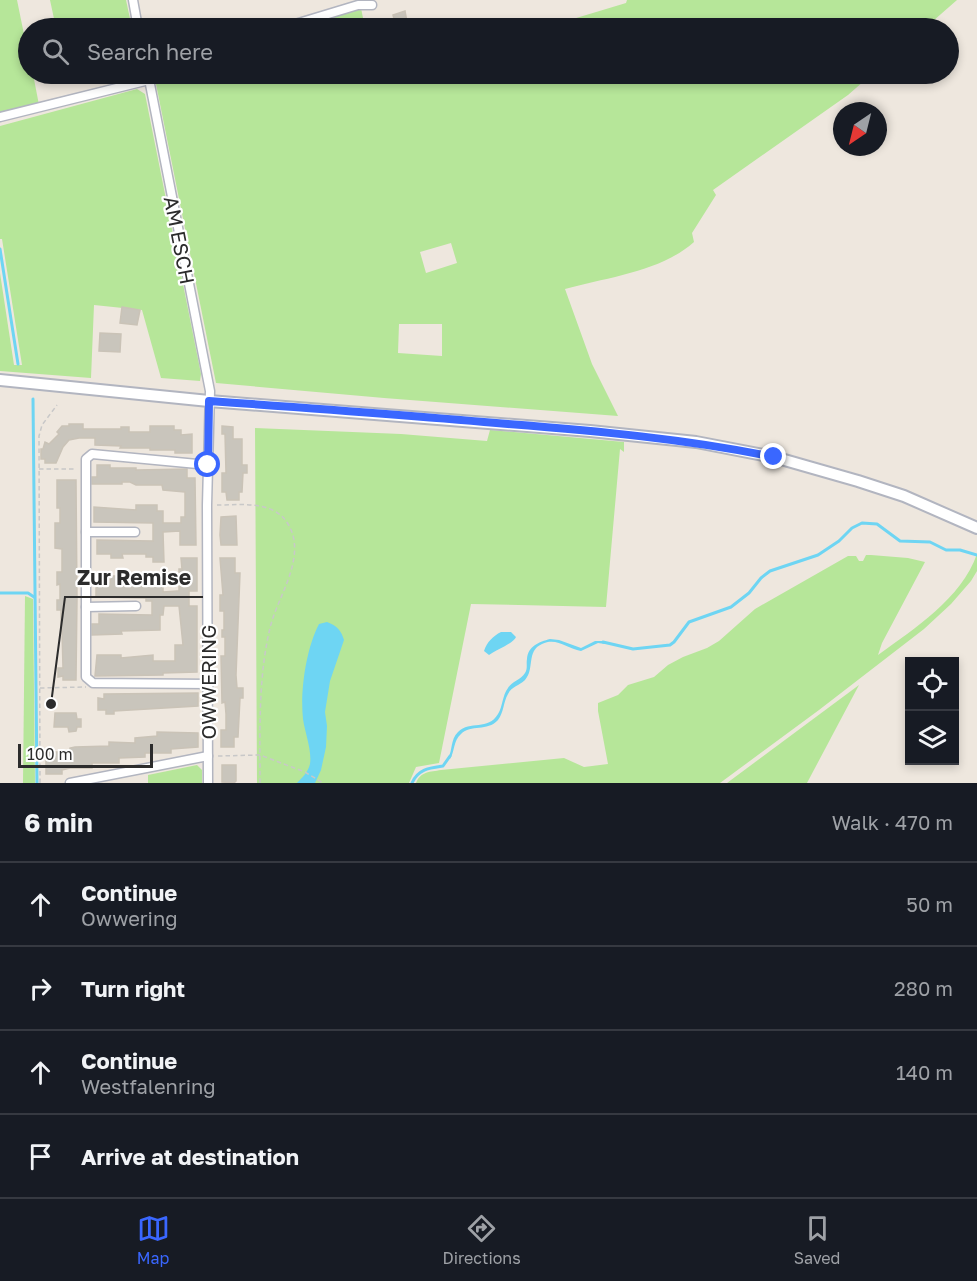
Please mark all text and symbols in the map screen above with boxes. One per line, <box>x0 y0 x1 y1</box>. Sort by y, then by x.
search box <box>18 18 959 84</box>
icon: search <box>39 35 72 68</box>
text: Search here <box>87 38 213 65</box>
north arrow <box>833 102 887 156</box>
street label: AM ESCH <box>160 194 200 286</box>
route end <box>760 443 786 469</box>
route start <box>194 451 220 477</box>
callout: Zur Remise <box>65 558 203 597</box>
text: Zur Remise <box>77 564 191 590</box>
street label: OWWERING <box>196 625 220 739</box>
map controls <box>905 657 959 765</box>
button: locate <box>905 657 959 711</box>
button: layers <box>905 711 959 765</box>
scale bar <box>18 741 153 768</box>
text: 100 m <box>27 744 73 764</box>
text: 6 min <box>24 807 93 838</box>
text: Walk · 470 m <box>832 810 953 834</box>
text: Continue <box>81 879 177 906</box>
icon: ahead <box>24 888 57 921</box>
text: 50 m <box>906 892 953 916</box>
text: Owwering <box>81 906 178 930</box>
icon: right <box>24 972 57 1005</box>
text: Turn right <box>81 975 185 1002</box>
text: 280 m <box>894 976 953 1000</box>
text: Continue <box>81 1047 177 1074</box>
icon: ahead <box>24 1056 57 1089</box>
text: 140 m <box>896 1060 953 1084</box>
text: Westfalenring <box>81 1074 216 1098</box>
icon: arrive <box>24 1140 57 1173</box>
text: Arrive at destination <box>81 1143 299 1170</box>
tab: Map <box>137 1212 170 1268</box>
tab: Directions <box>443 1212 521 1268</box>
tab: Saved <box>794 1212 840 1268</box>

